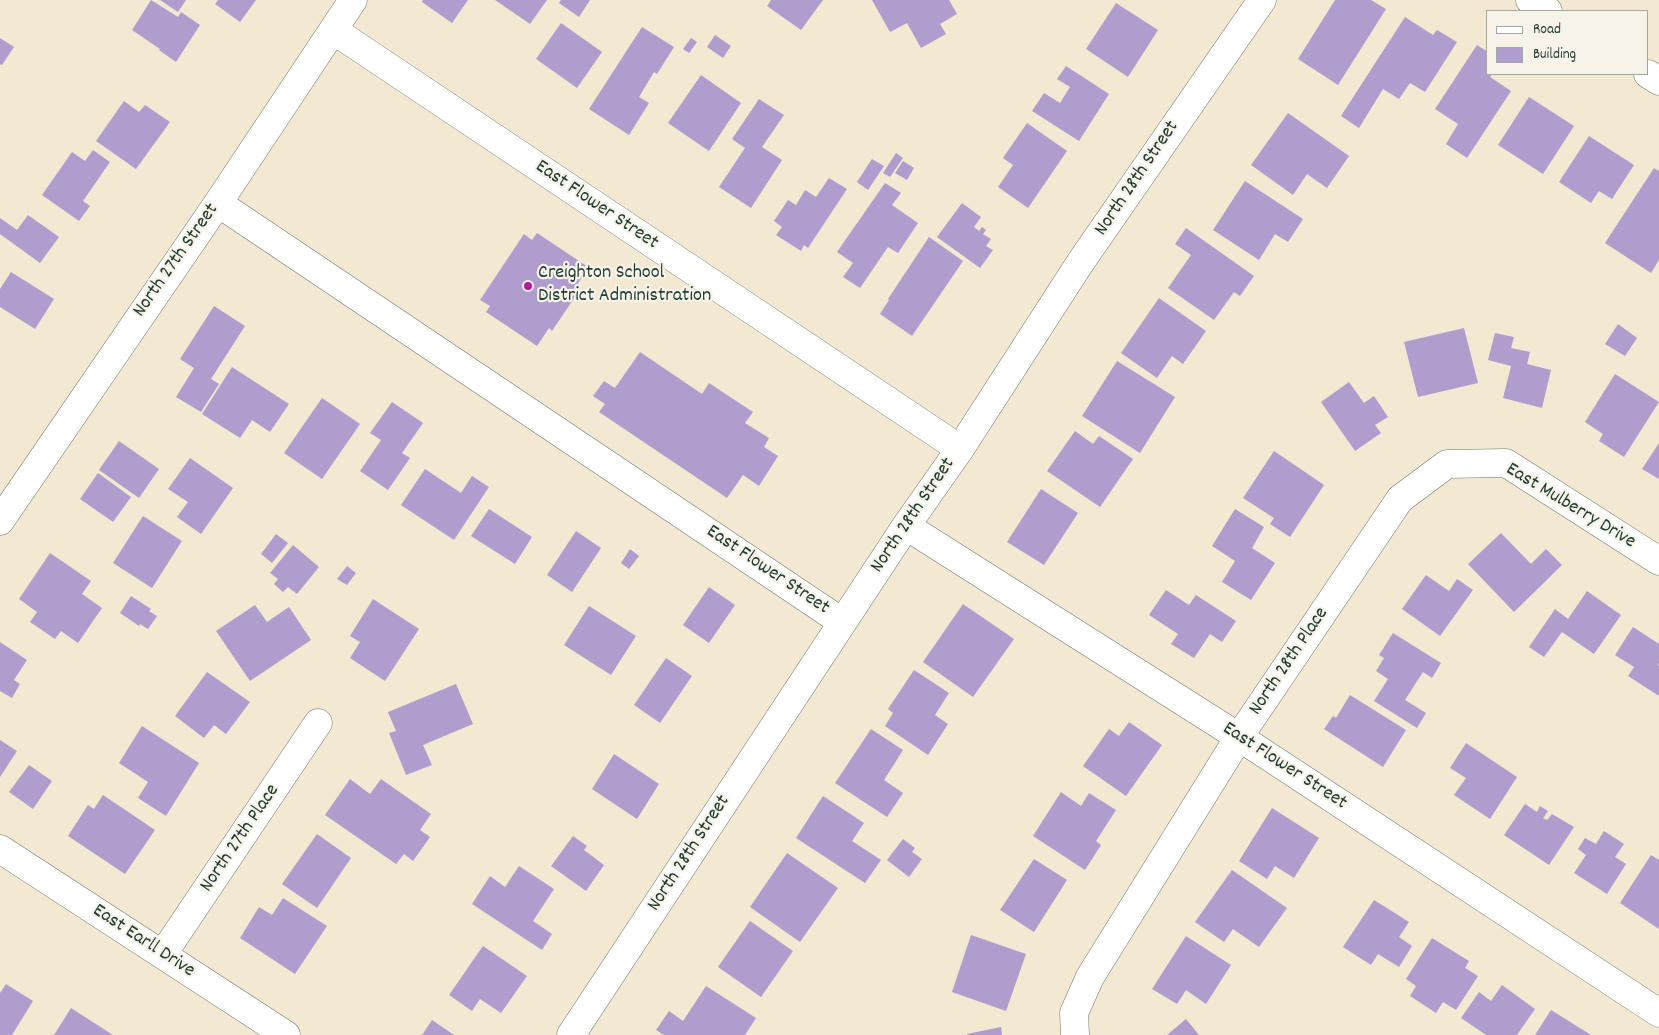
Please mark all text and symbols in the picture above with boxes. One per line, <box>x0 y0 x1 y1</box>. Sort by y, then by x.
legend <box>1486 10 1649 75</box>
text: Road <box>1533 19 1561 41</box>
text: Building <box>1533 44 1576 66</box>
street label: North 28th Street <box>1091 117 1185 241</box>
street label: East Flower Street <box>530 156 662 256</box>
street label: North 27th Street <box>129 199 225 323</box>
place label: Creighton School District Administration <box>538 262 711 309</box>
marker: Creighton School District Administration <box>522 280 534 292</box>
street label: North 28th Street <box>867 454 961 578</box>
street label: East Mulberry Drive <box>1501 459 1639 555</box>
street label: East Flower Street <box>701 521 833 621</box>
street label: North 28th Place <box>1245 603 1335 721</box>
street label: East Flower Street <box>1217 718 1351 816</box>
street label: North 27th Place <box>196 781 286 897</box>
street label: North 28th Street <box>643 791 737 917</box>
street label: East Earll Drive <box>87 900 199 984</box>

